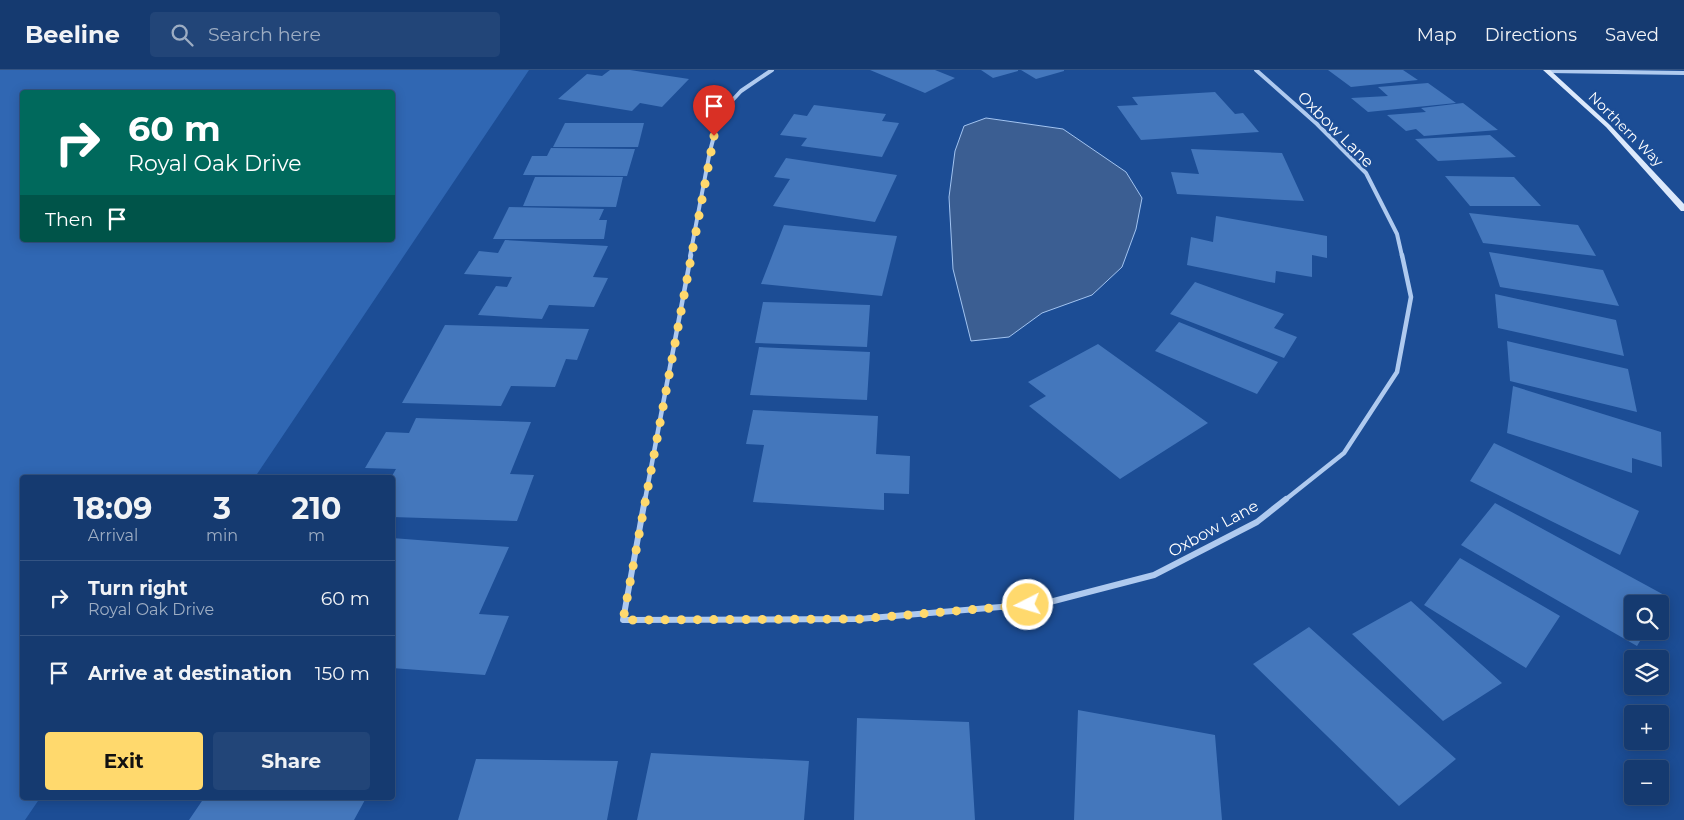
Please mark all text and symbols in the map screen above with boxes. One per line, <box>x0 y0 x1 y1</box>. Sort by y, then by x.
search box <box>150 12 500 57</box>
text: Beeline <box>25 20 120 49</box>
icon: search <box>168 21 196 49</box>
text: Search here <box>208 23 321 46</box>
text: Map <box>1417 24 1457 46</box>
text: Directions <box>1485 24 1577 46</box>
text: Saved <box>1605 24 1659 46</box>
pin <box>693 85 735 136</box>
street label: Oxbow Lane <box>1294 87 1378 171</box>
street label: Northern Way <box>1585 88 1668 171</box>
icon: arrive <box>700 92 728 120</box>
text: 60 m <box>128 107 221 150</box>
icon: right <box>45 110 110 175</box>
text: Royal Oak Drive <box>128 150 302 177</box>
icon: arrive <box>103 205 131 233</box>
text: Then <box>45 208 93 231</box>
text: 18:09 <box>74 490 152 527</box>
text: 3 <box>213 490 231 527</box>
text: 210 <box>292 490 341 527</box>
street label: Oxbow Lane <box>1165 496 1262 561</box>
text: Arrival <box>88 526 138 545</box>
text: min <box>206 526 238 545</box>
text: m <box>308 526 325 545</box>
text: Turn right <box>88 577 188 600</box>
position arrow <box>1001 578 1053 630</box>
icon: right <box>45 584 73 612</box>
text: 60 m <box>321 587 370 610</box>
map controls <box>1624 595 1669 805</box>
button: search <box>1624 595 1669 640</box>
text: Royal Oak Drive <box>88 600 214 619</box>
button: layers <box>1624 650 1669 695</box>
icon: arrive <box>45 659 73 687</box>
text: Arrive at destination <box>88 662 292 685</box>
text: 150 m <box>315 662 370 685</box>
button: + <box>1624 705 1669 750</box>
button: Exit <box>45 732 203 790</box>
button: Share <box>213 732 370 790</box>
button: − <box>1624 760 1669 805</box>

